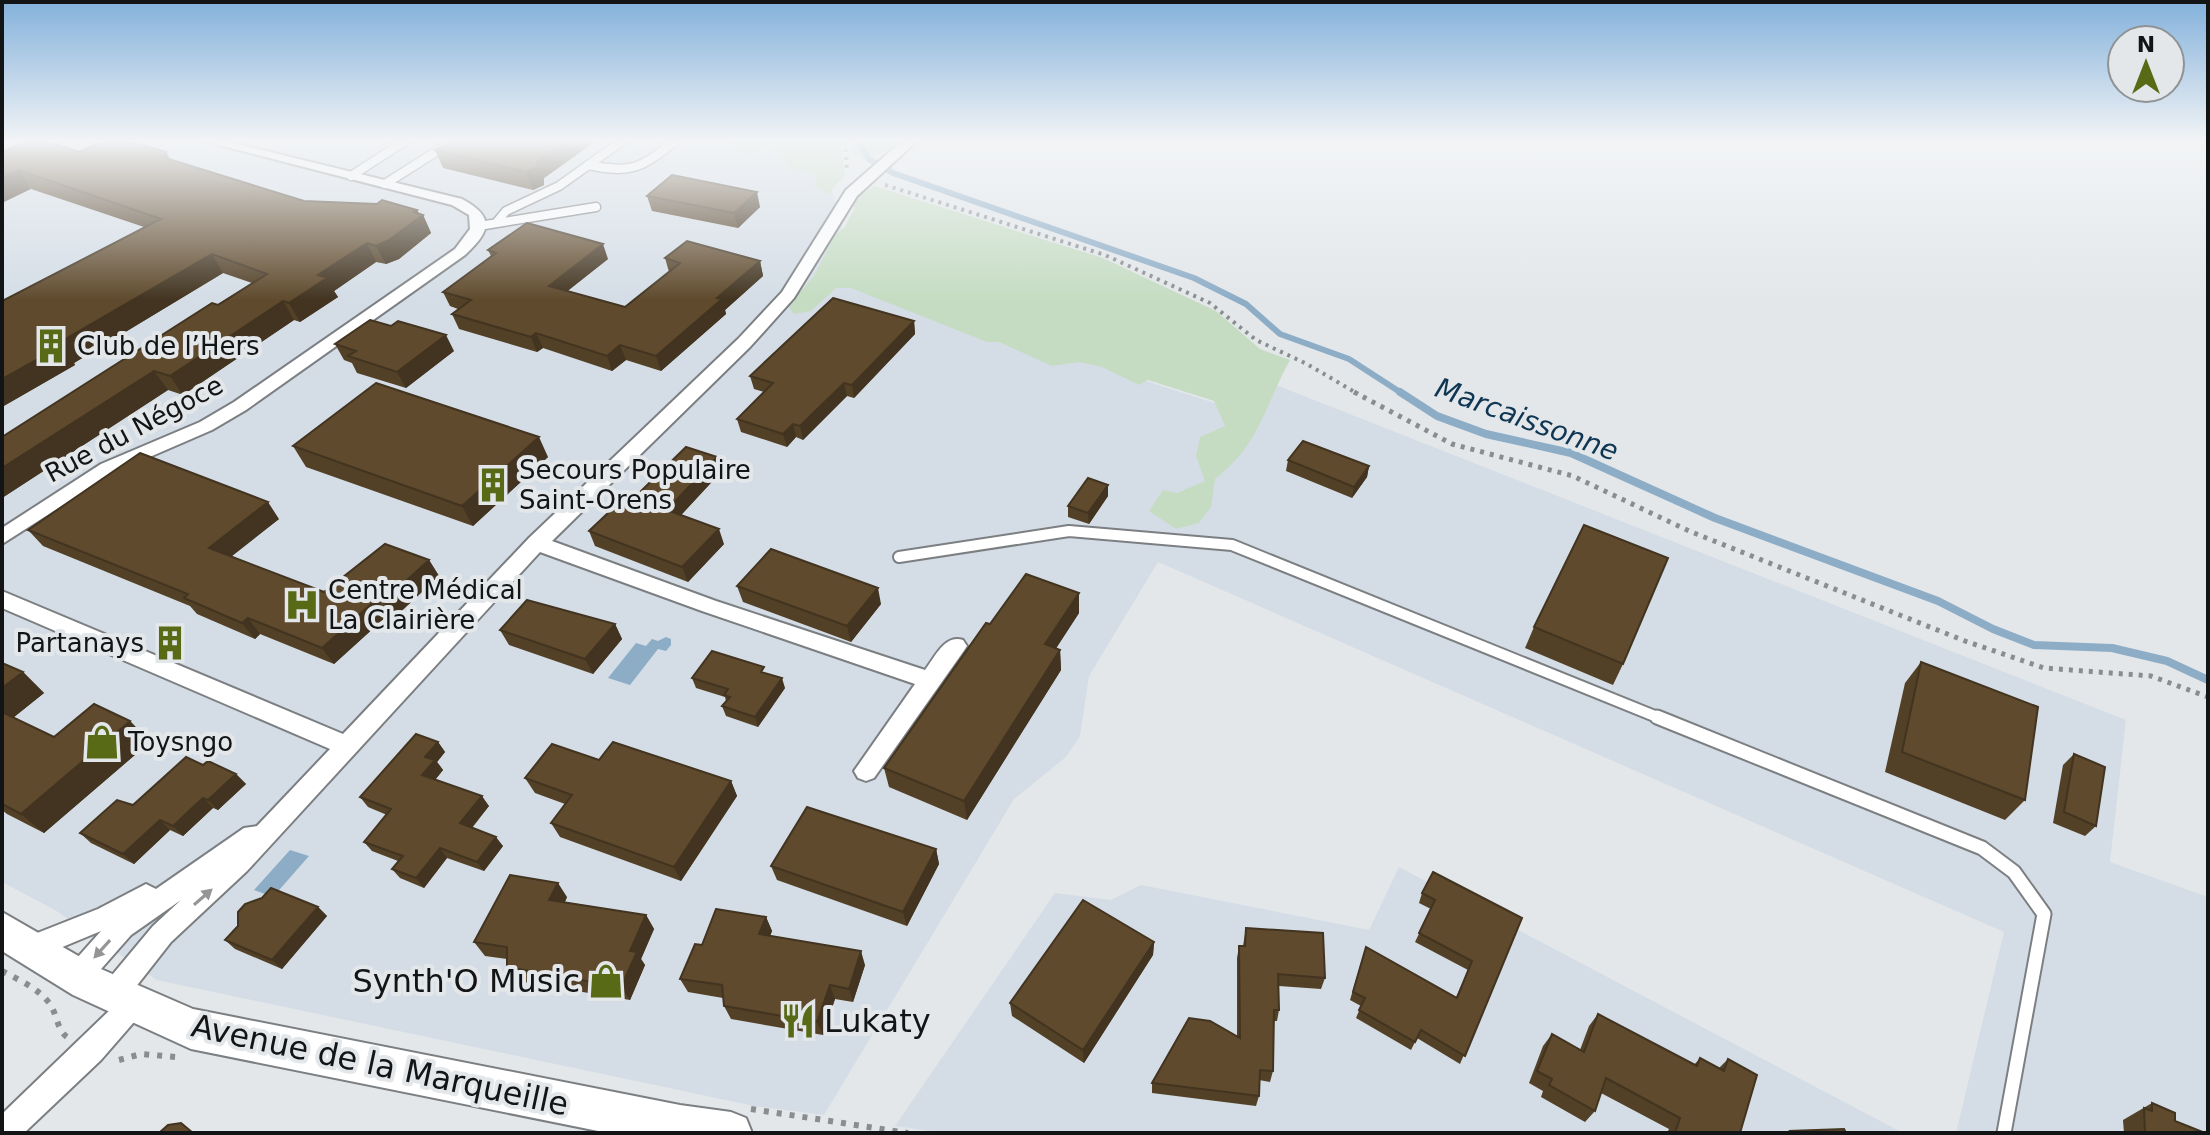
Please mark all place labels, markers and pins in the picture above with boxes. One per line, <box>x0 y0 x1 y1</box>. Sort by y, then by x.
building icon: Club de l’Hers <box>32 327 70 365</box>
place label: Club de l’Hers <box>77 331 260 361</box>
place label: Secours Populaire Saint-Orens <box>519 455 751 515</box>
building icon: Secours Populaire Saint-Orens <box>474 466 512 504</box>
place label: Centre Médical La Clairière <box>328 575 523 635</box>
hospital icon: Centre Médical La Clairière <box>283 586 321 624</box>
building icon: Partanays <box>151 624 189 662</box>
place label: Partanays <box>15 628 144 658</box>
shop icon: Toysngo <box>83 723 121 761</box>
place label: Toysngo <box>127 727 233 757</box>
place label: Synth'O Music <box>352 962 580 1000</box>
shop icon: Synth'O Music <box>587 962 625 1000</box>
restaurant icon: Lukaty <box>779 1002 817 1040</box>
place label: Lukaty <box>824 1002 931 1040</box>

